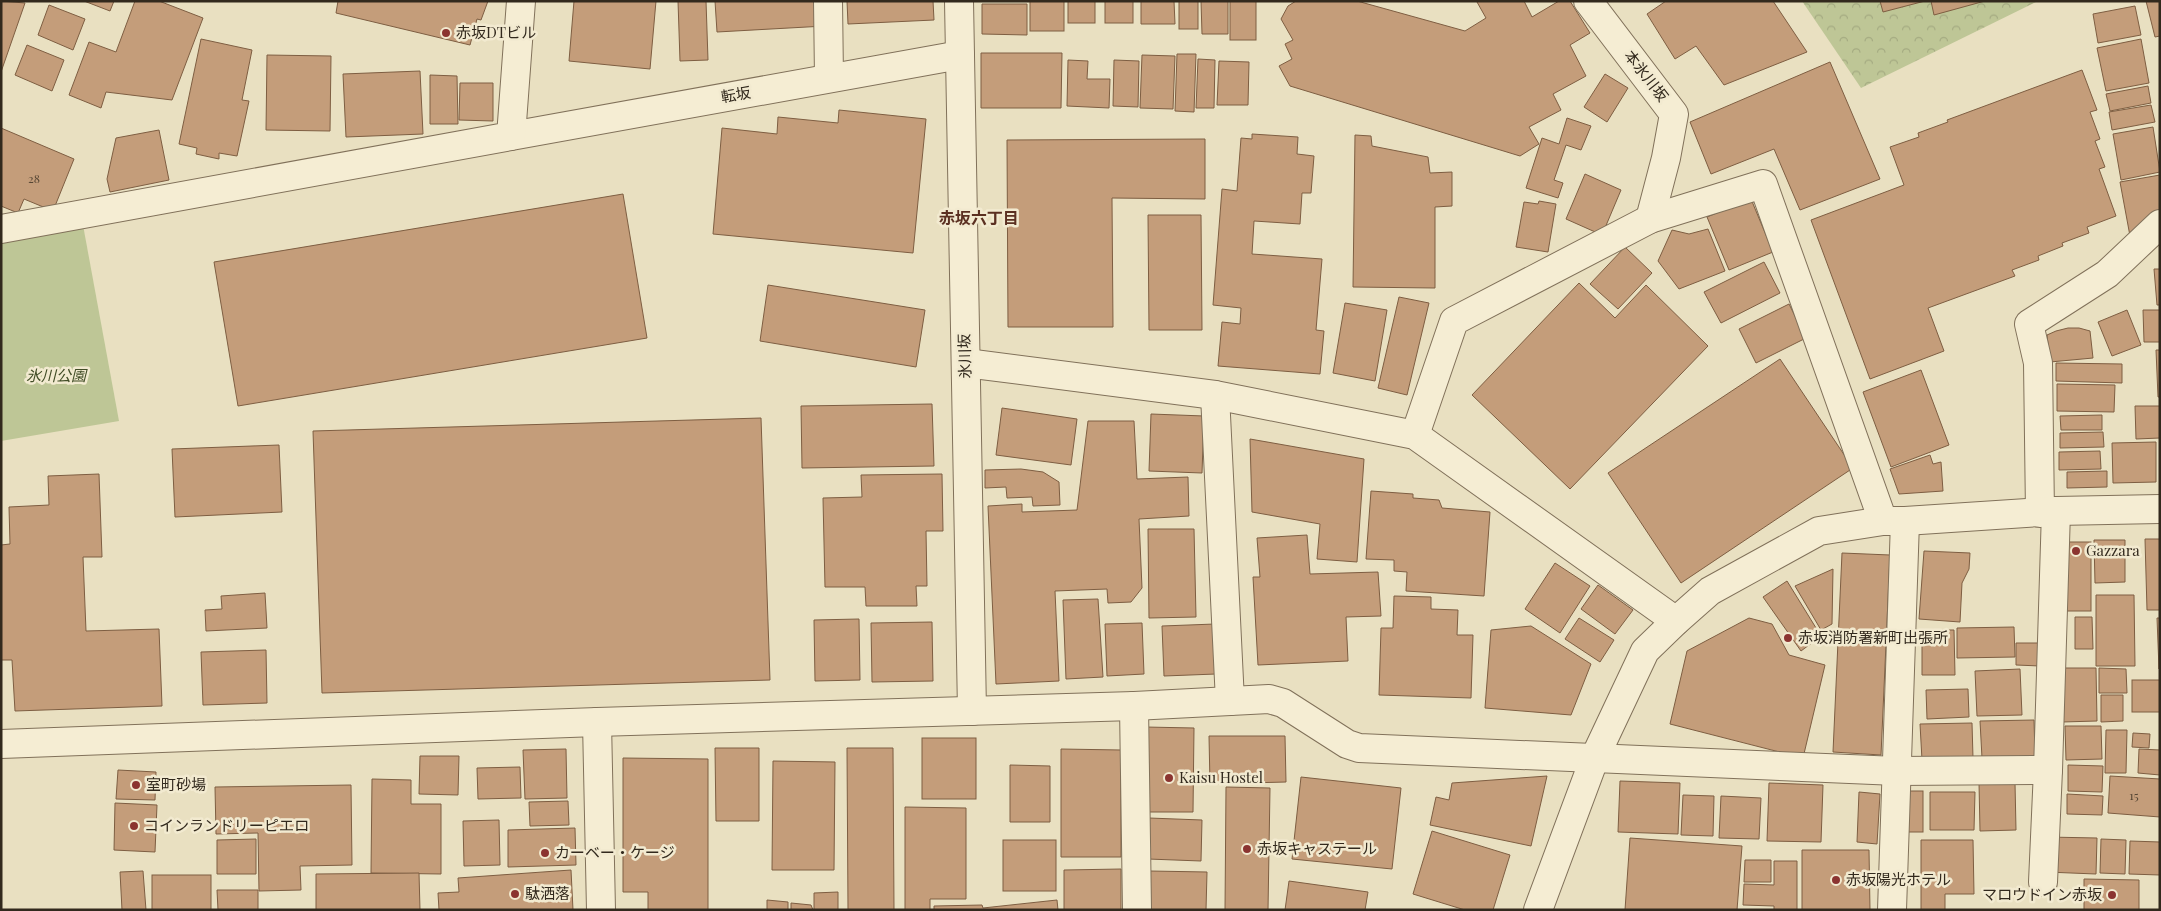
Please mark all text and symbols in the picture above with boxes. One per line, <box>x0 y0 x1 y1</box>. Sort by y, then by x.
place label: 赤坂DTビル <box>456 22 536 42</box>
marker: 赤坂DTビル <box>440 27 452 39</box>
street label: 本氷川坂 <box>1620 46 1673 105</box>
street label: 転坂 <box>719 82 752 106</box>
house number: 28 <box>28 170 40 186</box>
district label: 赤坂六丁目 <box>939 207 1019 228</box>
street label: 氷川坂 <box>954 333 974 379</box>
park label: 氷川公園 <box>26 365 88 385</box>
place label: Gazzara <box>2086 540 2140 560</box>
marker: Gazzara <box>2070 545 2082 557</box>
place label: 赤坂消防署新町出張所 <box>1798 627 1948 647</box>
marker: 赤坂消防署新町出張所 <box>1782 632 1794 644</box>
place label: Kaisu Hostel <box>1179 767 1263 787</box>
marker: Kaisu Hostel <box>1163 772 1175 784</box>
place label: 室町砂場 <box>146 774 206 794</box>
marker: 室町砂場 <box>130 779 142 791</box>
house number: 15 <box>2129 787 2139 803</box>
place label: コインランドリーピエロ <box>144 815 309 835</box>
marker: コインランドリーピエロ <box>128 820 140 832</box>
place label: 赤坂キャステール <box>1257 838 1377 858</box>
place label: カーベー・ケージ <box>555 842 675 862</box>
marker: 赤坂キャステール <box>1241 843 1253 855</box>
marker: カーベー・ケージ <box>539 847 551 859</box>
place label: 赤坂陽光ホテル <box>1846 869 1951 889</box>
marker: 赤坂陽光ホテル <box>1830 874 1842 886</box>
place label: 駄洒落 <box>525 883 570 903</box>
place label: マロウドイン赤坂 <box>1982 884 2102 904</box>
marker: 駄洒落 <box>509 888 521 900</box>
marker: マロウドイン赤坂 <box>2106 889 2118 901</box>

